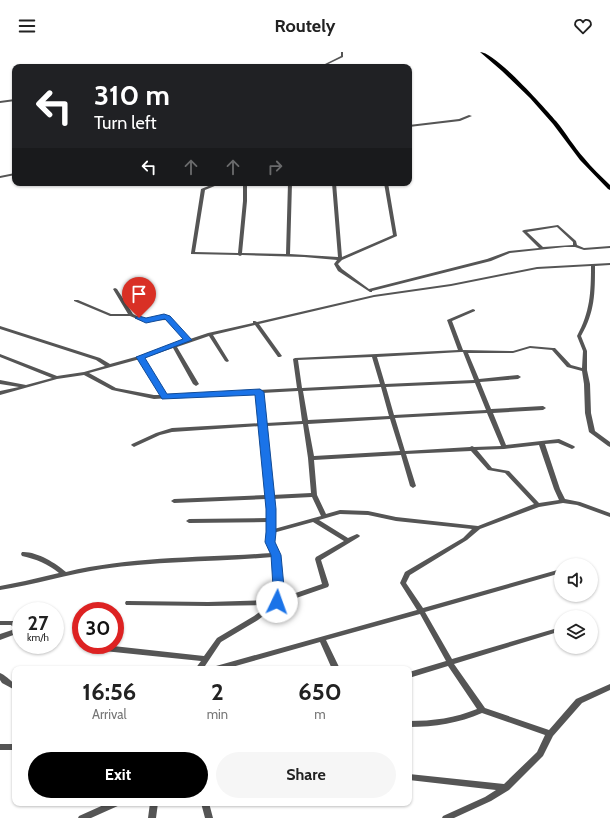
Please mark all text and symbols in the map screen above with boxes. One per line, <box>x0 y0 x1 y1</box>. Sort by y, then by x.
icon: menu <box>16 15 38 37</box>
text: Routely <box>275 15 335 37</box>
icon: heart <box>572 15 594 37</box>
text: 310 m <box>94 78 170 112</box>
icon: left <box>28 80 80 132</box>
text: Turn left <box>94 112 157 134</box>
icon: left <box>138 156 160 178</box>
icon: ahead <box>180 156 202 178</box>
icon: ahead <box>222 156 244 178</box>
icon: right <box>264 156 286 178</box>
pin <box>122 277 156 318</box>
icon: arrive <box>128 283 150 305</box>
map controls <box>554 558 598 654</box>
button: sound <box>554 558 598 602</box>
position arrow <box>256 581 298 623</box>
speed limit sign: 30 <box>72 602 124 654</box>
button: layers <box>554 610 598 654</box>
text: 27 <box>28 611 48 635</box>
text: km/h <box>27 631 49 644</box>
text: 16:56 <box>82 677 136 706</box>
text: 2 <box>211 677 224 706</box>
text: 650 <box>298 677 342 706</box>
text: Arrival <box>92 706 127 722</box>
text: min <box>207 706 228 722</box>
text: m <box>314 706 326 722</box>
button: Exit <box>28 752 208 798</box>
button: Share <box>216 752 396 798</box>

